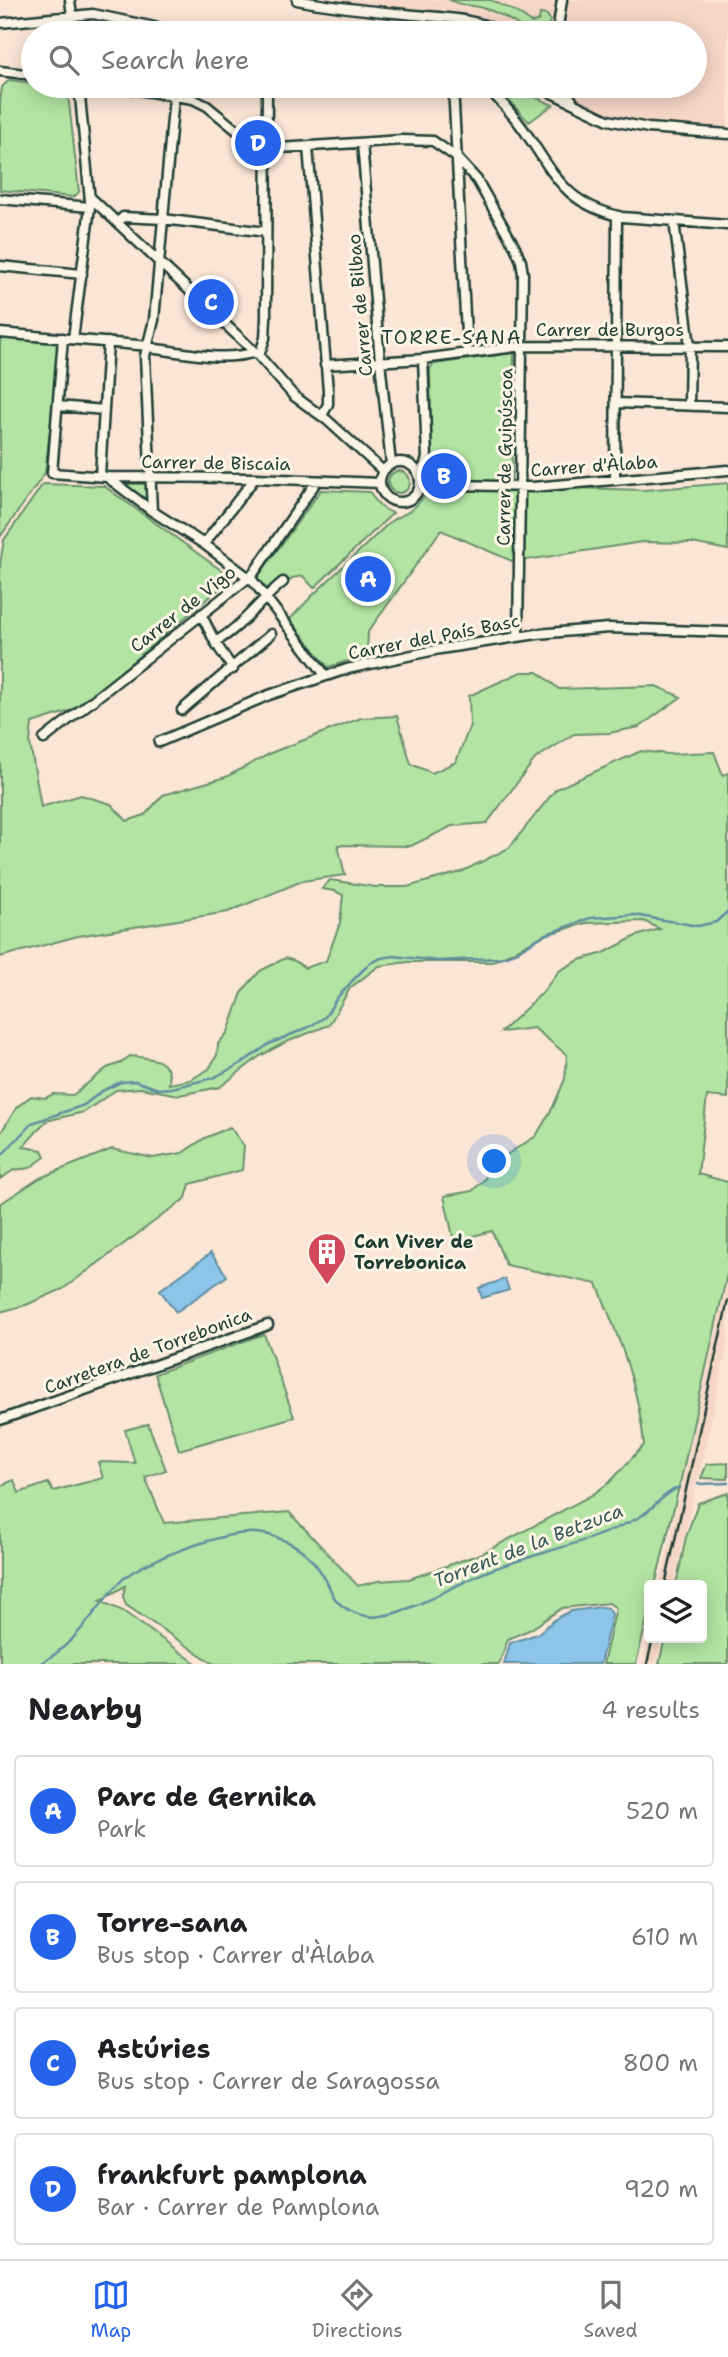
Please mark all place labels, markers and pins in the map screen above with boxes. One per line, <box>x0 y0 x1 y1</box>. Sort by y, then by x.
pin: D <box>235 117 281 169</box>
pin: C <box>188 276 234 328</box>
pin: B <box>421 450 467 502</box>
pin: A <box>345 553 391 605</box>
place label: Can Viver de Torrebonica <box>354 1230 474 1275</box>
building icon: Can Viver de Torrebonica <box>306 1231 348 1286</box>

